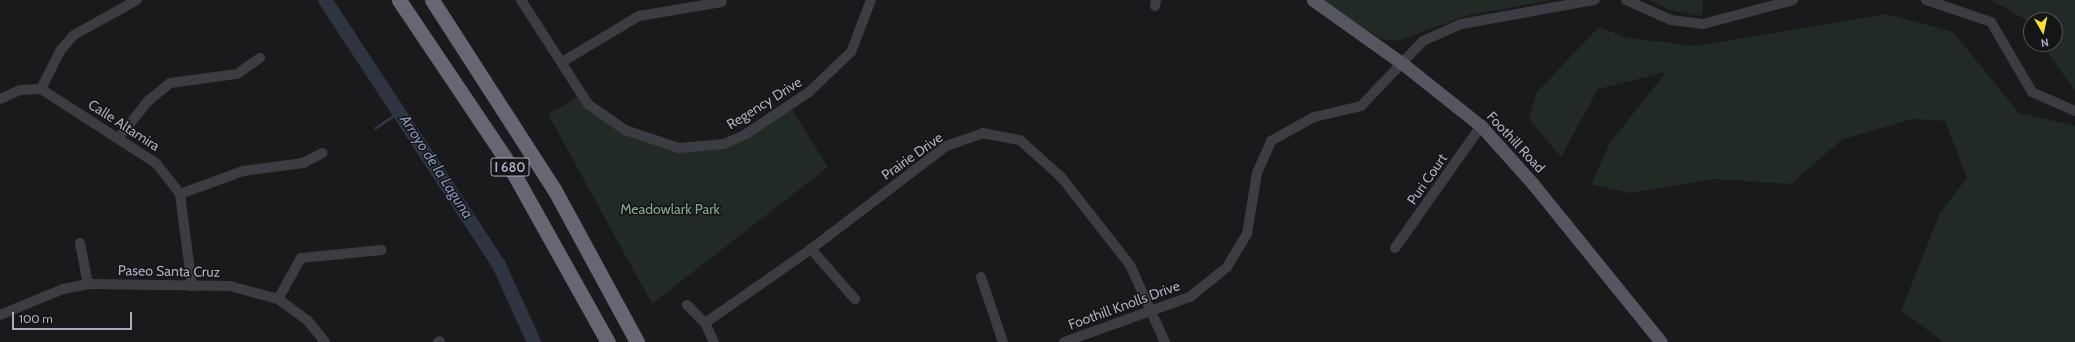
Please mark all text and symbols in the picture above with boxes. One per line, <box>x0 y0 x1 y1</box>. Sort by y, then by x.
north arrow <box>2023 12 2063 52</box>
text: N <box>2040 35 2050 50</box>
street label: Regency Drive <box>723 73 805 133</box>
street label: Calle Altamira <box>85 96 163 154</box>
street label: Foothill Road <box>1483 108 1549 176</box>
water label: Arroyo de la Laguna <box>396 112 476 222</box>
street label: Prairie Drive <box>878 129 946 183</box>
street label: Puri Court <box>1403 150 1451 208</box>
road number: I 680 <box>490 156 530 178</box>
park label: Meadowlark Park <box>620 201 720 217</box>
street label: Paseo Santa Cruz <box>118 262 220 280</box>
street label: Foothill Knolls Drive <box>1066 277 1182 333</box>
scale bar <box>14 304 134 330</box>
text: 100 m <box>19 311 53 326</box>

